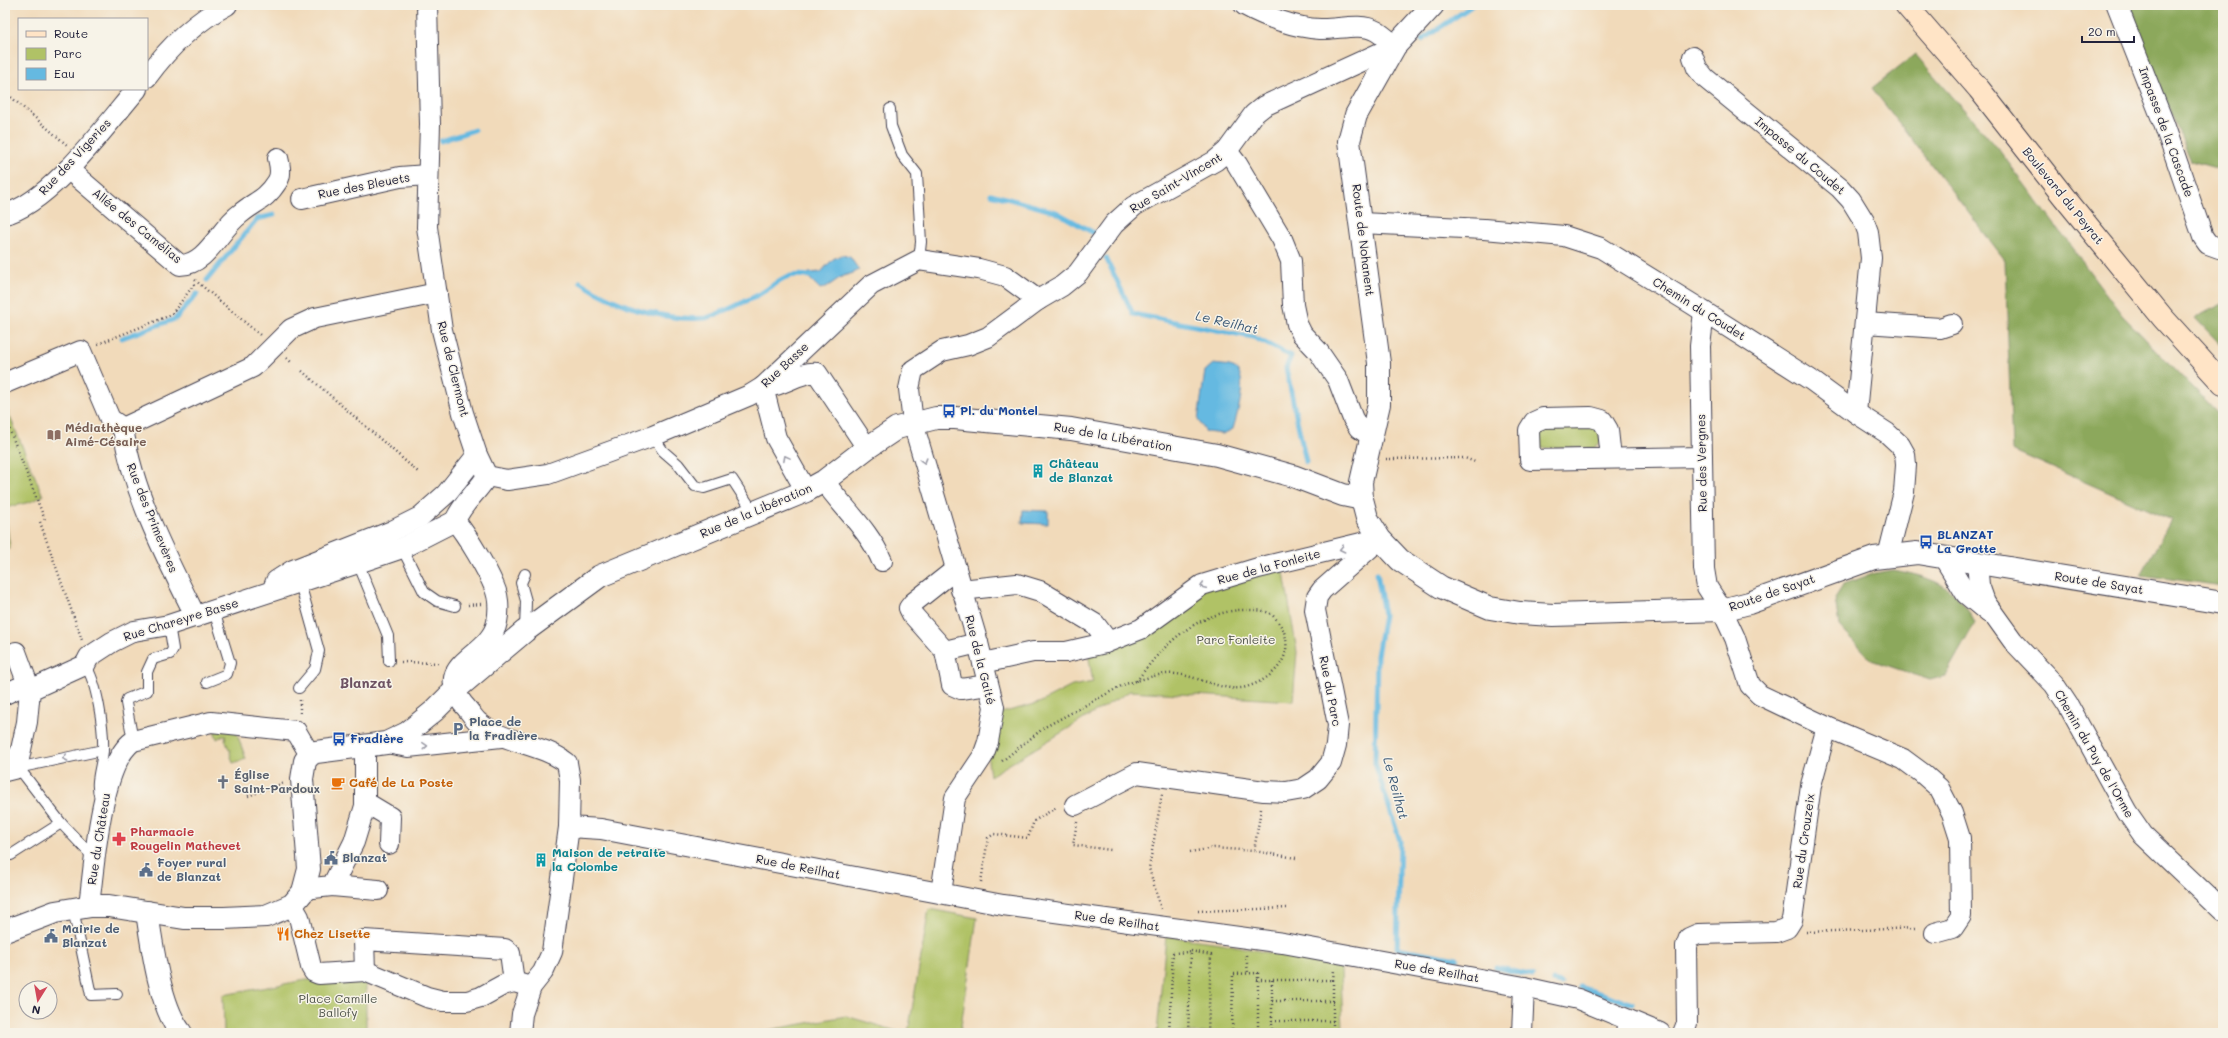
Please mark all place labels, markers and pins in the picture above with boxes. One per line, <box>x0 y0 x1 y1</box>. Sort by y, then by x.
place label: Pl. du Montel <box>960 402 1038 418</box>
bus stop icon: Pl. du Montel <box>941 403 957 419</box>
place label: Médiathèque Aimé-Césaire <box>65 419 146 449</box>
library icon: Médiathèque Aimé-Césaire <box>46 427 62 443</box>
place label: Château de Blanzat <box>1049 455 1113 485</box>
building icon: Château de Blanzat <box>1030 463 1046 479</box>
place label: BLANZAT La Grotte <box>1937 526 1996 556</box>
bus stop icon: BLANZAT La Grotte <box>1918 534 1934 550</box>
place label: Place de la Fradière <box>469 713 537 743</box>
parking icon: Place de la Fradière <box>450 721 466 737</box>
place label: Fradière <box>350 730 404 746</box>
bus stop icon: Fradière <box>331 731 347 747</box>
place label: Église Saint-Pardoux <box>234 766 320 796</box>
church icon: Église Saint-Pardoux <box>215 774 231 790</box>
place label: Café de La Poste <box>349 774 453 790</box>
cafe icon: Café de La Poste <box>330 775 346 791</box>
place label: Pharmacie Rougelin Mathevet <box>130 823 241 853</box>
pharmacy icon: Pharmacie Rougelin Mathevet <box>111 831 127 847</box>
place label: Maison de retraite la Colombe <box>552 844 666 874</box>
place label: Blanzat <box>342 849 387 865</box>
public building icon: Blanzat <box>323 850 339 866</box>
building icon: Maison de retraite la Colombe <box>533 852 549 868</box>
place label: Foyer rural de Blanzat <box>157 854 226 884</box>
public building icon: Foyer rural de Blanzat <box>138 862 154 878</box>
place label: Mairie de Blanzat <box>62 920 120 950</box>
place label: Chez Lisette <box>294 925 370 941</box>
restaurant icon: Chez Lisette <box>275 926 291 942</box>
public building icon: Mairie de Blanzat <box>43 928 59 944</box>

